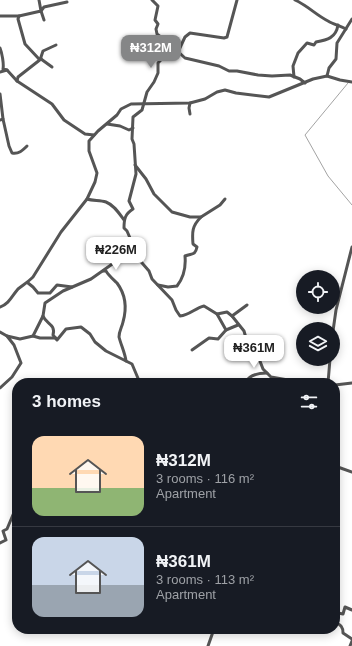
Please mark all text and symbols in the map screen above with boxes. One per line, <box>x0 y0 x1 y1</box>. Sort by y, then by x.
pin: ₦312M <box>123 35 179 69</box>
text: ₦312M <box>130 40 172 55</box>
pin: ₦226M <box>88 237 144 271</box>
text: ₦226M <box>95 242 137 257</box>
map controls <box>296 270 340 366</box>
button: locate <box>296 270 340 314</box>
button: layers <box>296 322 340 366</box>
pin: ₦361M <box>226 335 282 369</box>
text: ₦361M <box>233 340 275 355</box>
icon: filters <box>298 391 320 413</box>
text: 3 homes <box>32 392 101 411</box>
text: ₦312M <box>156 451 211 470</box>
icon: home <box>64 452 112 500</box>
text: 3 rooms · 116 m² <box>156 471 254 486</box>
text: Apartment <box>156 486 216 501</box>
text: ₦361M <box>156 552 211 571</box>
icon: home <box>64 553 112 601</box>
text: 3 rooms · 113 m² <box>156 572 254 587</box>
text: Apartment <box>156 587 216 602</box>

